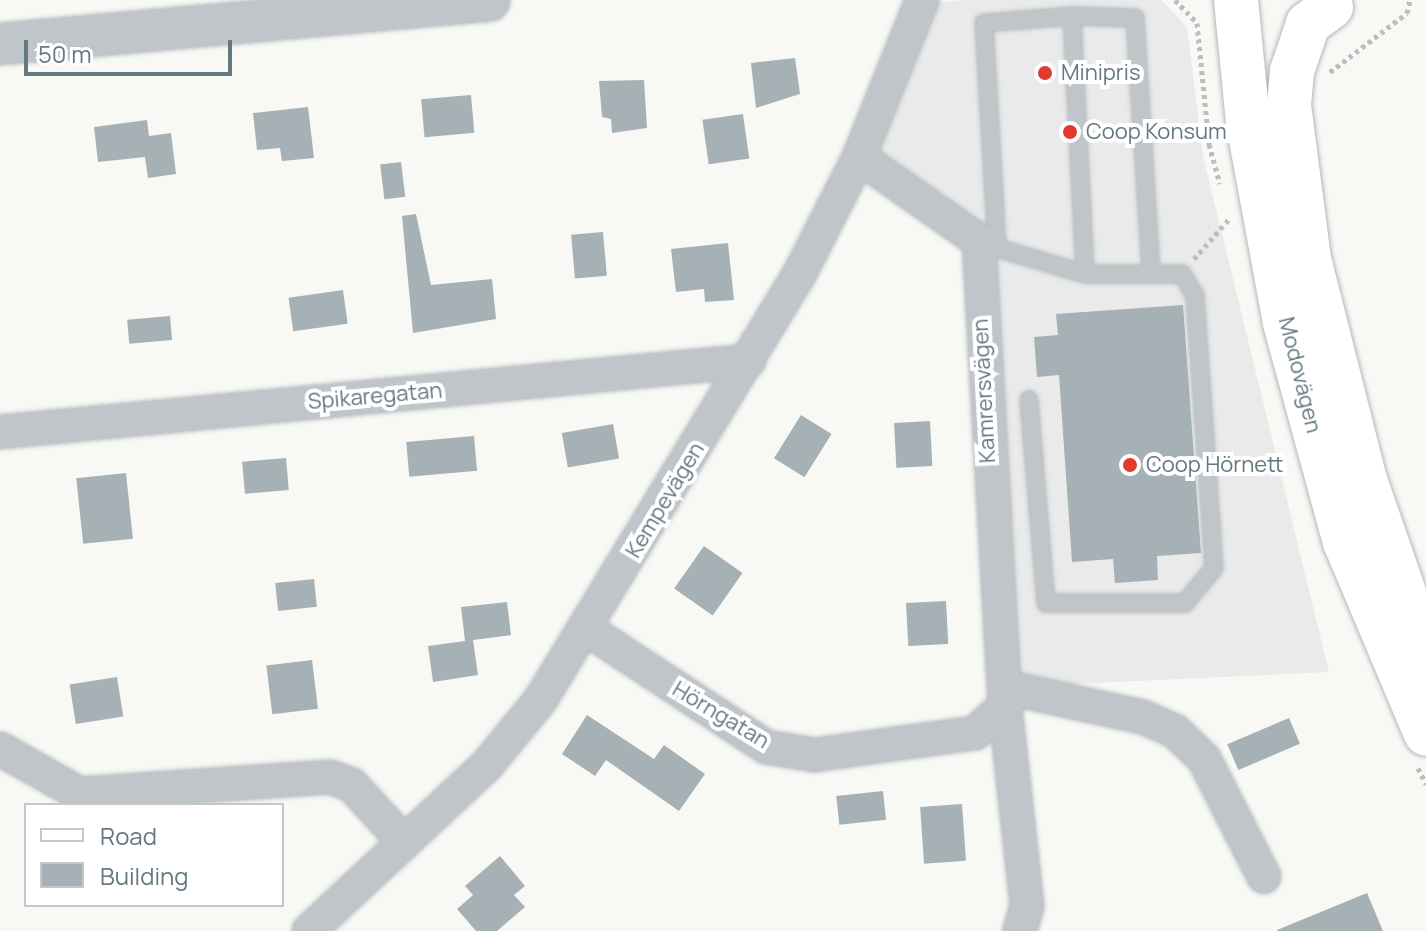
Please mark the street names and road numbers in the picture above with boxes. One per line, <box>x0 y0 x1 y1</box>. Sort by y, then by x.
street label: Modovägen <box>1273 314 1327 436</box>
street label: Kamrersvägen <box>967 318 1001 464</box>
street label: Spikaregatan <box>307 377 443 415</box>
street label: Kempevägen <box>620 437 710 563</box>
street label: Hörngatan <box>668 676 774 754</box>

